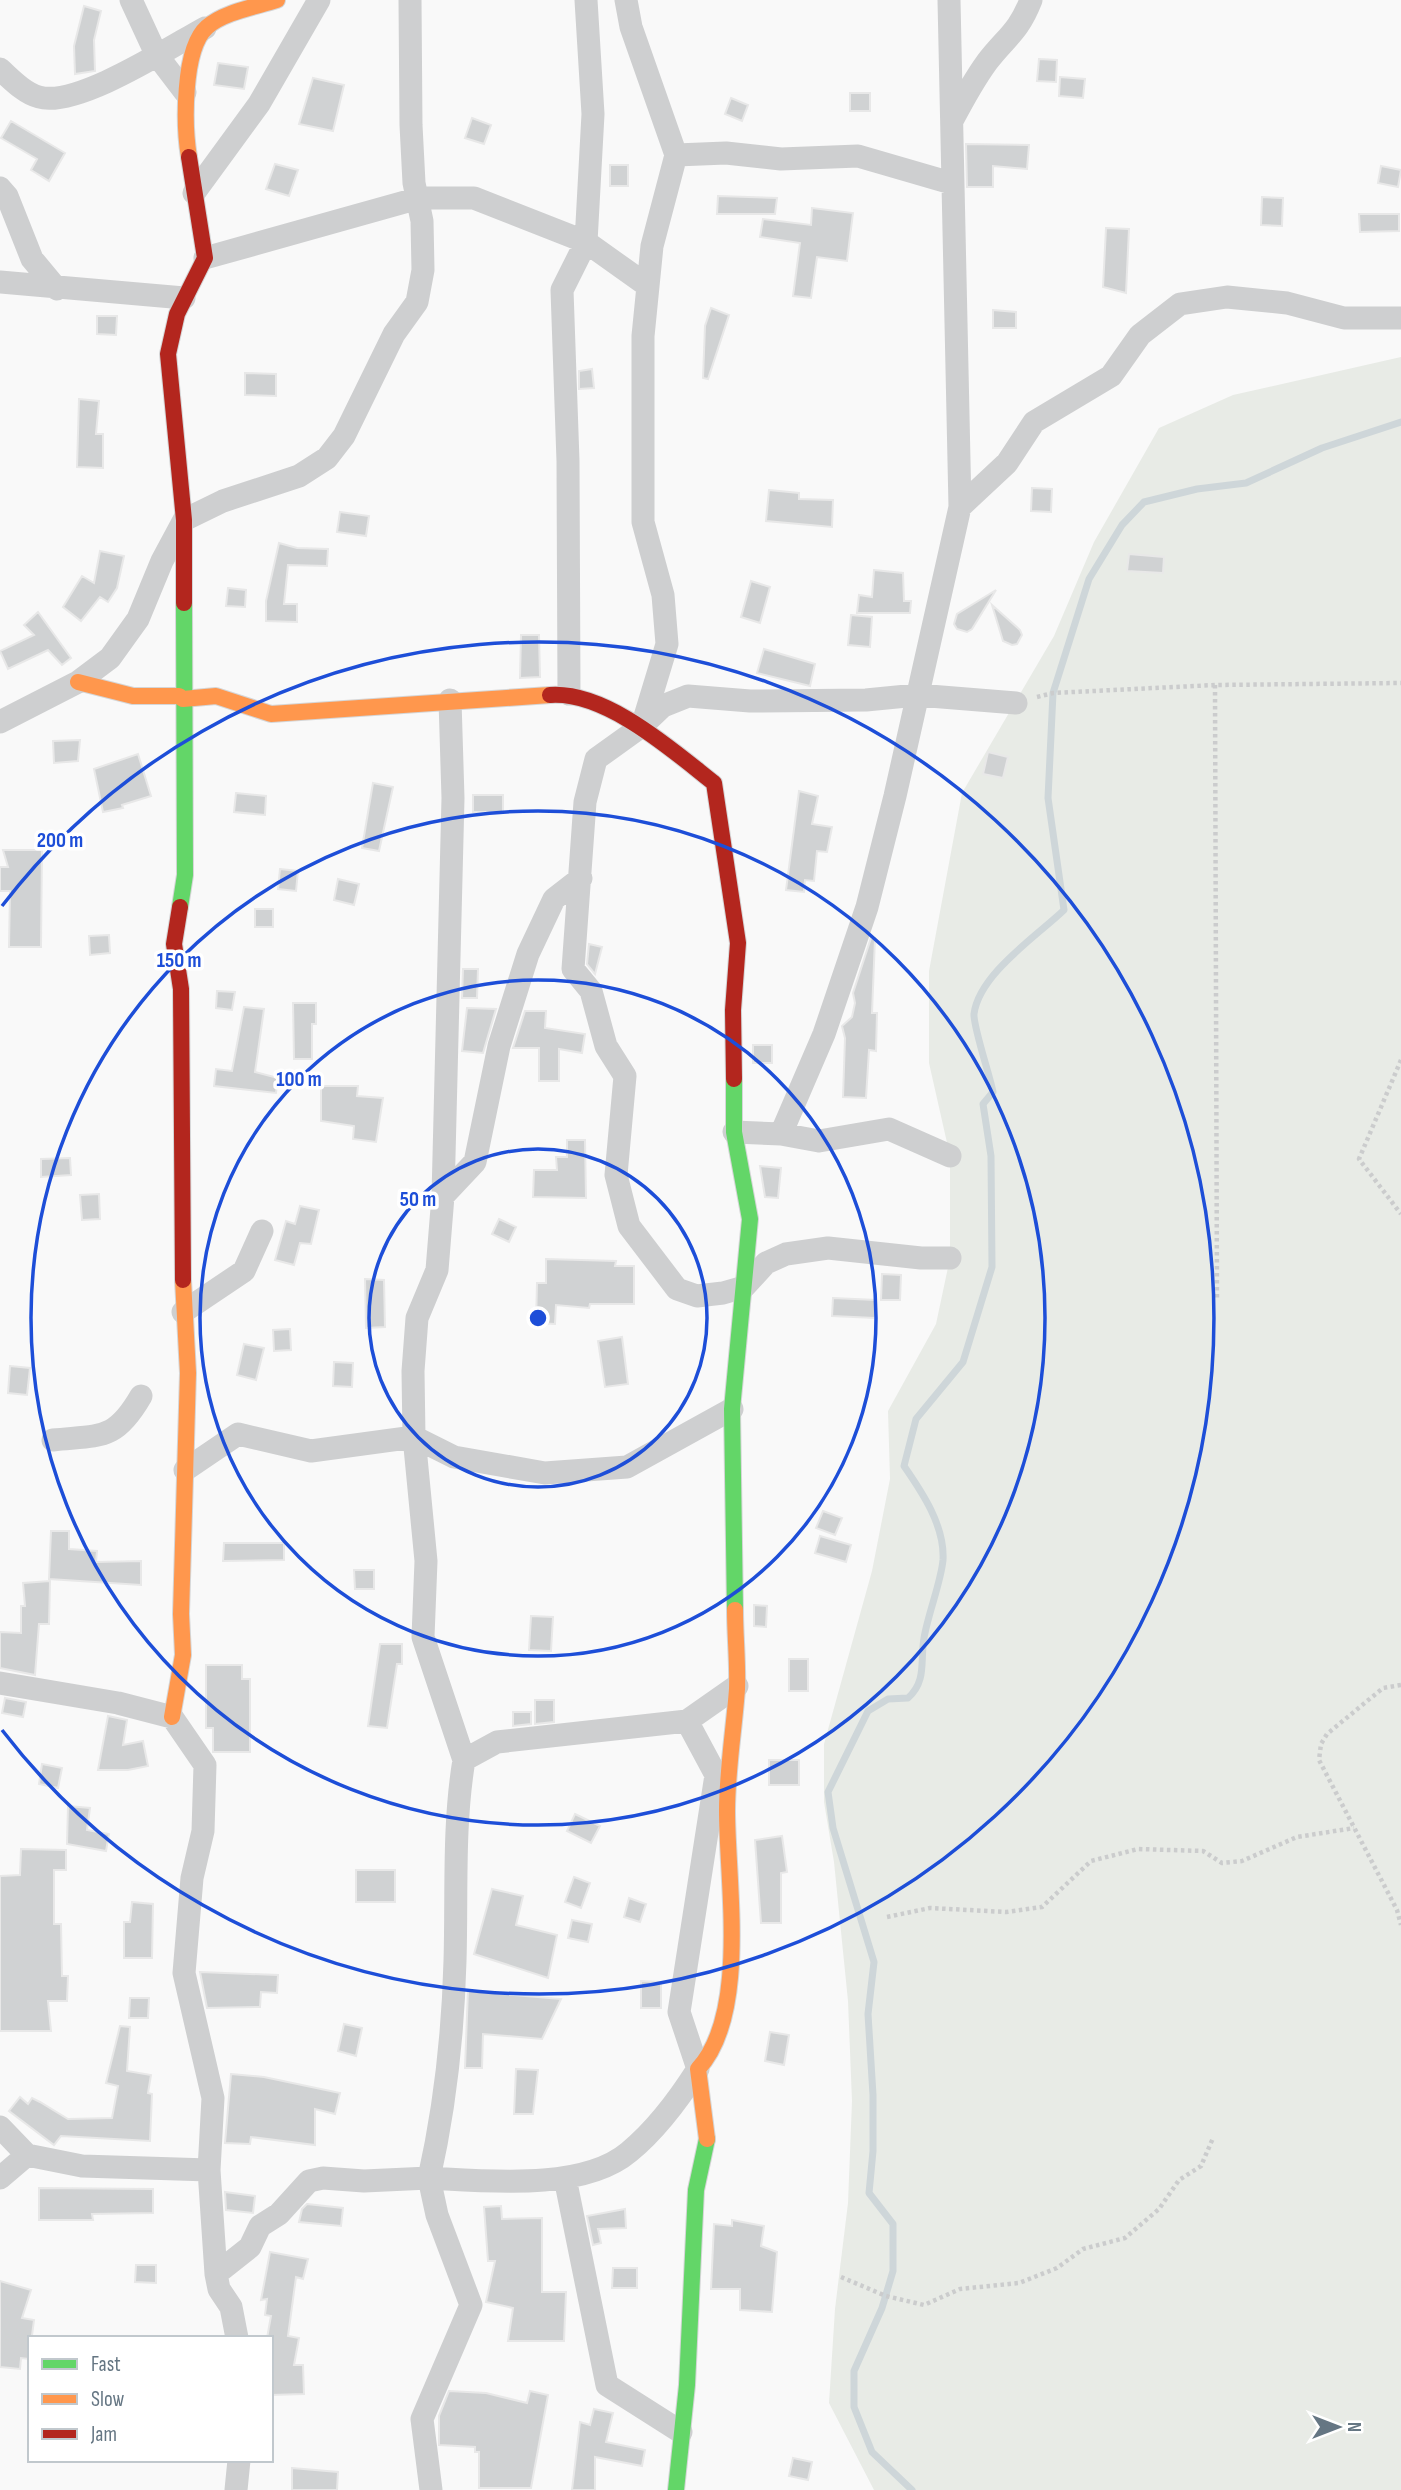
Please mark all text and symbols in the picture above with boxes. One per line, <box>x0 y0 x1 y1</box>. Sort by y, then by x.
text: 200 m <box>37 828 83 853</box>
text: 150 m <box>157 948 201 973</box>
text: 100 m <box>276 1067 322 1092</box>
text: 50 m <box>400 1187 436 1212</box>
centre of rings <box>526 1306 550 1330</box>
legend <box>28 2336 273 2462</box>
text: Fast <box>91 2352 121 2377</box>
text: Slow <box>91 2387 125 2412</box>
north arrow <box>1303 2392 1373 2462</box>
text: Jam <box>90 2422 117 2447</box>
text: N <box>1342 2422 1365 2432</box>

